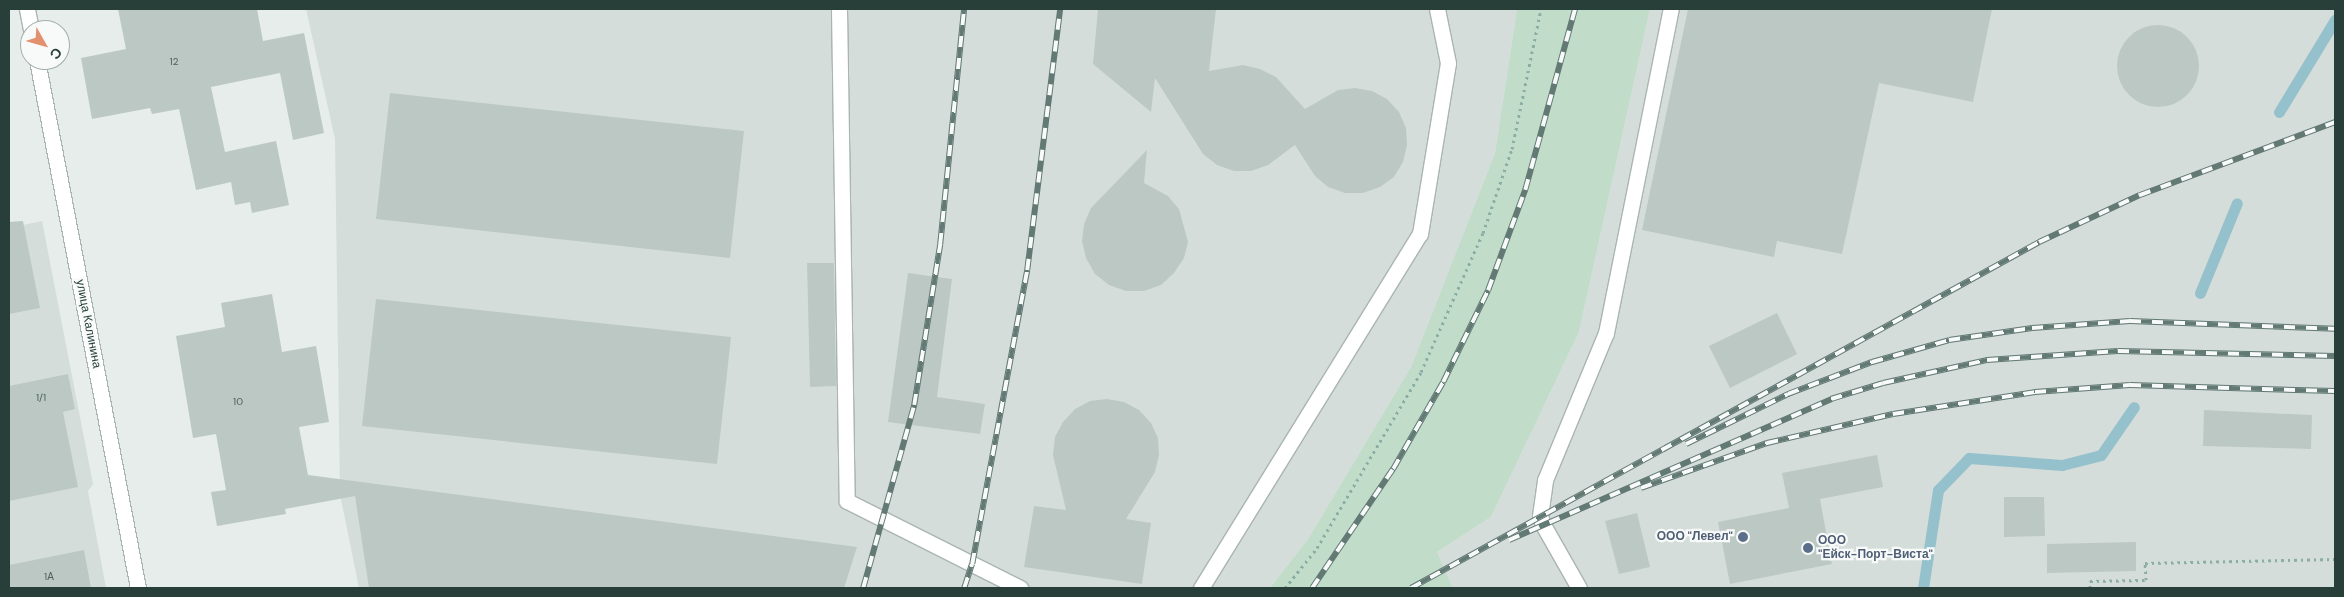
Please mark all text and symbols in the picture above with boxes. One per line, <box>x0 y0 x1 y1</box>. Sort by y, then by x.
north arrow <box>20 20 70 70</box>
text: С <box>46 44 66 63</box>
house number: 12 <box>170 56 178 68</box>
street label: улица Калинина <box>72 278 104 370</box>
house number: 1/1 <box>36 392 46 404</box>
house number: 10 <box>233 396 243 408</box>
place label: ООО "Левел" <box>1657 530 1733 544</box>
marker: ООО "Левел" <box>1737 531 1749 543</box>
place label: ООО "Ейск-Порт-Виста" <box>1818 534 1933 562</box>
marker: ООО "Ейск-Порт-Виста" <box>1802 542 1814 554</box>
house number: 1А <box>44 571 54 583</box>

